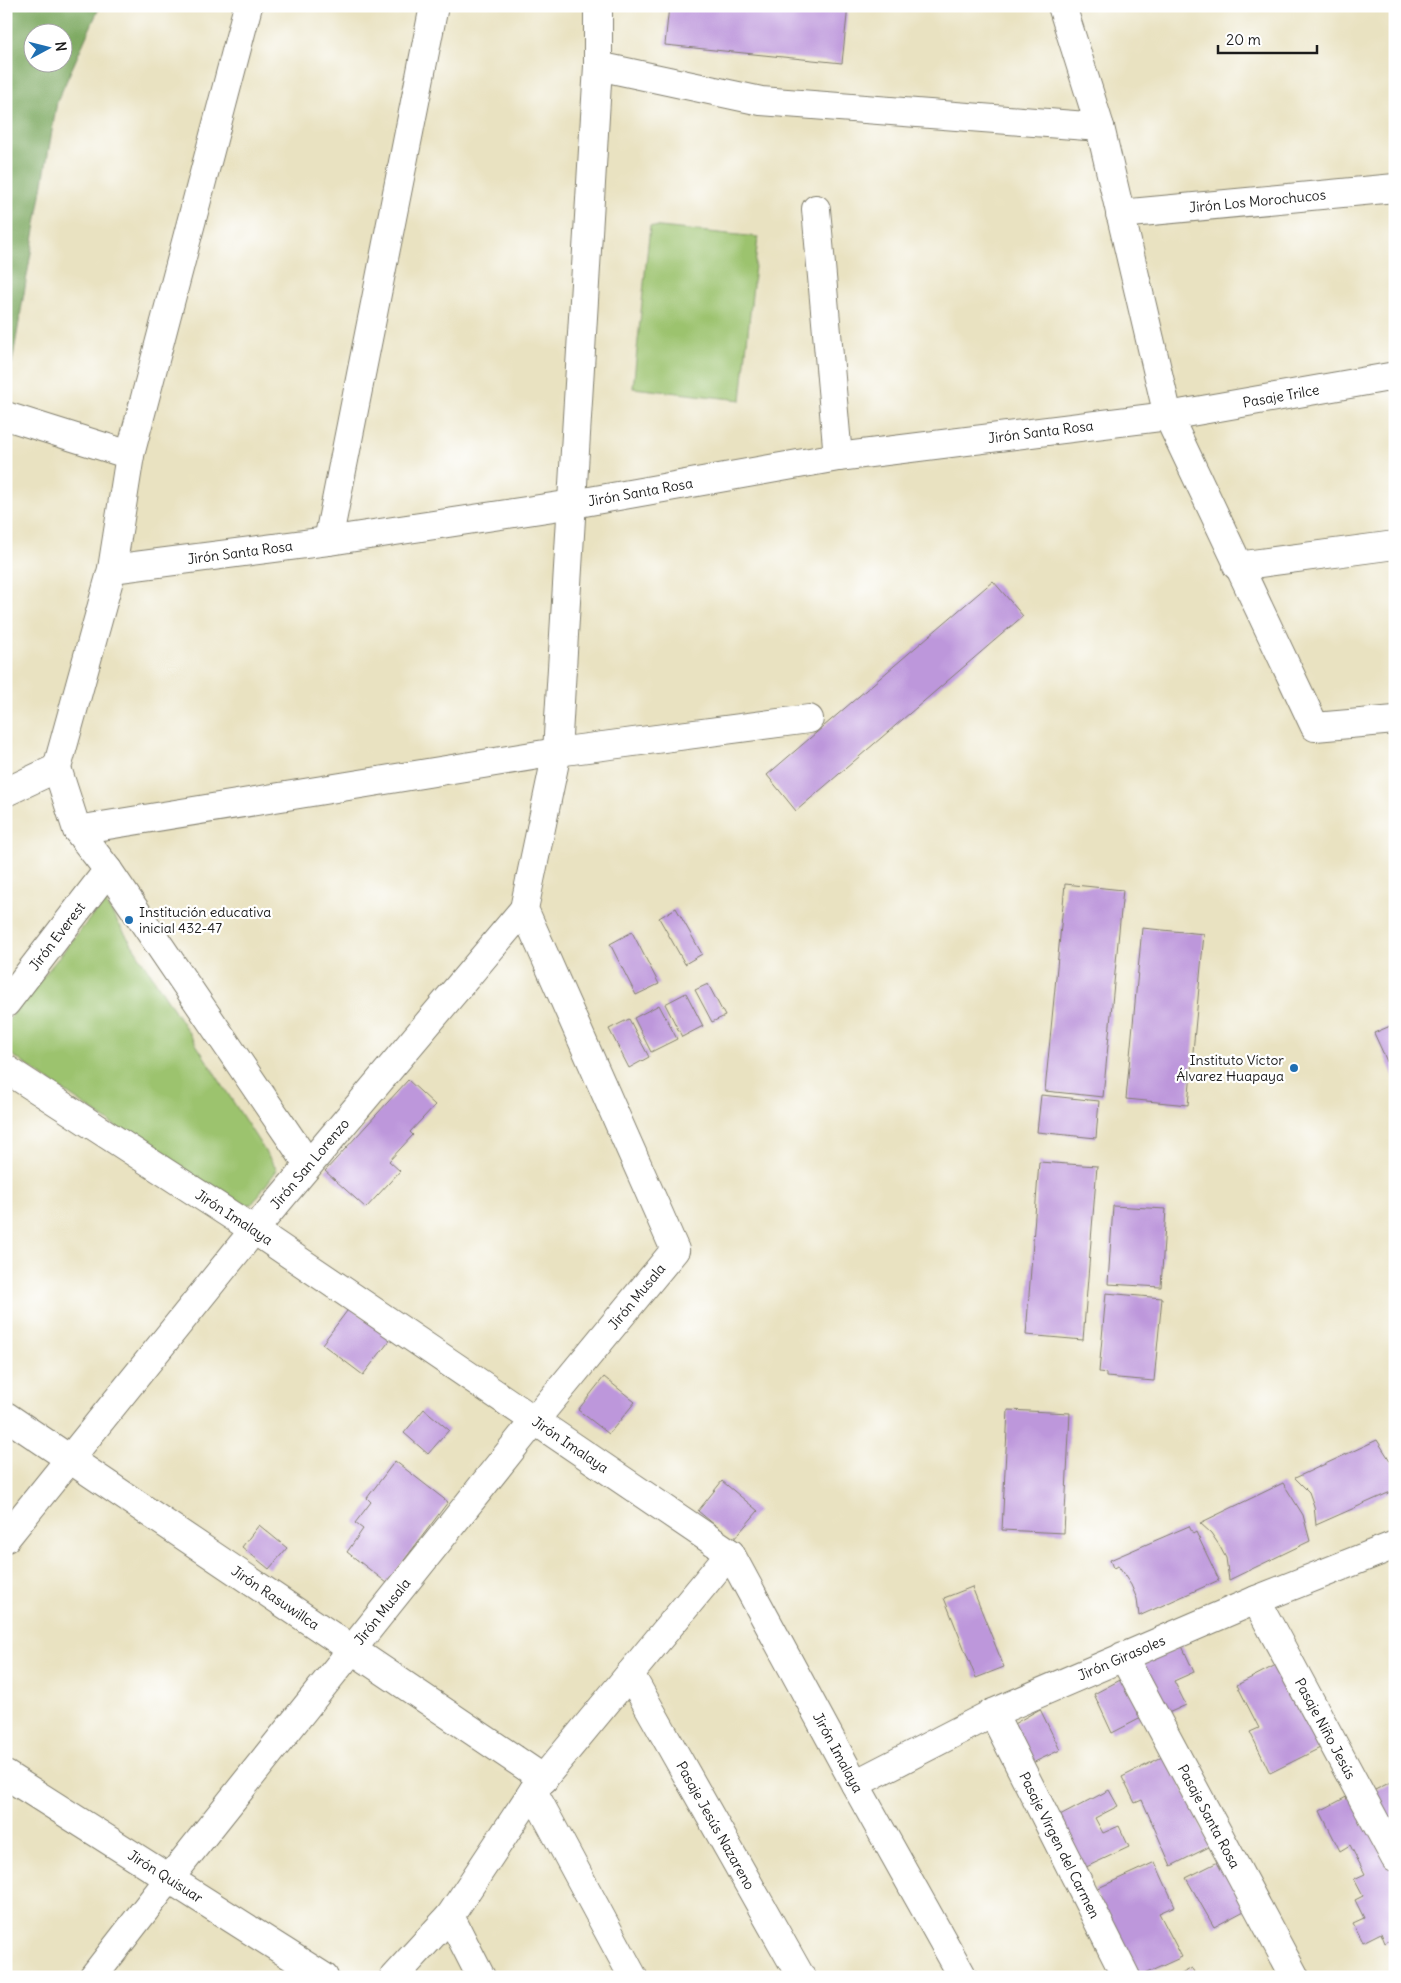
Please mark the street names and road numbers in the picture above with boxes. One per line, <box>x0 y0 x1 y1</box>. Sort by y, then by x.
street label: Jirón Los Morochucos <box>1188 186 1327 216</box>
street label: Pasaje Trilce <box>1241 381 1321 412</box>
street label: Jirón Santa Rosa <box>987 416 1095 447</box>
street label: Jirón Santa Rosa <box>586 474 694 510</box>
street label: Jirón Santa Rosa <box>186 537 294 568</box>
street label: Jirón Everest <box>25 898 89 974</box>
street label: Jirón San Lorenzo <box>266 1114 353 1213</box>
street label: Jirón Imalaya <box>192 1185 276 1249</box>
street label: Jirón Musala <box>604 1260 669 1333</box>
street label: Jirón Imalaya <box>529 1412 612 1477</box>
street label: Jirón Rasuwillca <box>228 1562 323 1634</box>
street label: Jirón Musala <box>350 1575 414 1649</box>
street label: Jirón Girasoles <box>1075 1631 1168 1685</box>
street label: Pasaje Niño Jesús <box>1291 1675 1360 1782</box>
street label: Jirón Imalaya <box>809 1709 867 1796</box>
street label: Pasaje Jesús Nazareno <box>672 1758 759 1893</box>
street label: Pasaje Santa Rosa <box>1174 1761 1244 1872</box>
street label: Pasaje Virgen del Carmen <box>1015 1769 1104 1921</box>
street label: Jirón Quisuar <box>125 1846 207 1907</box>

